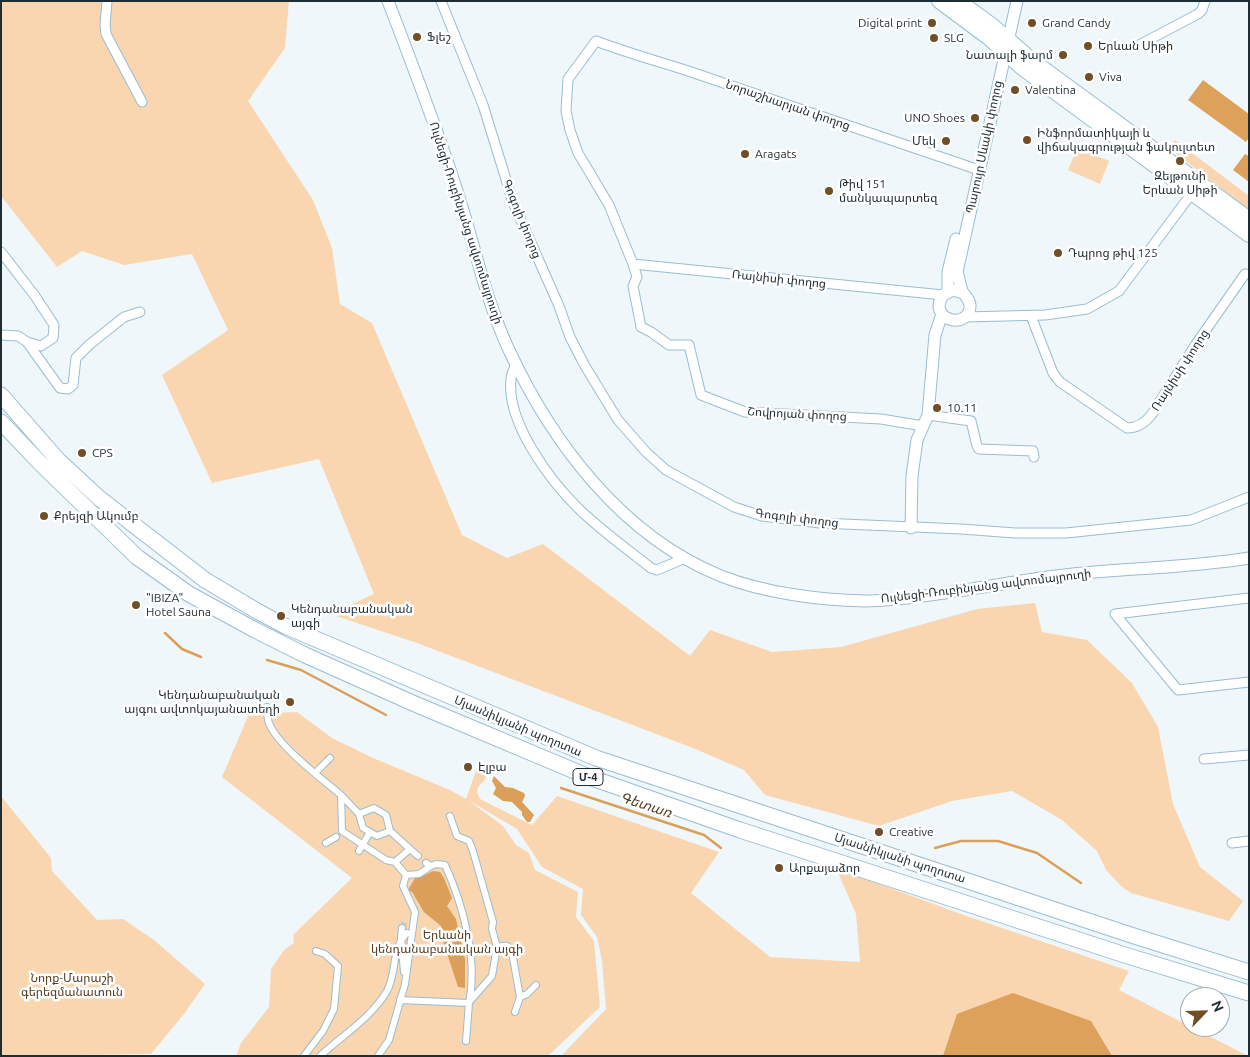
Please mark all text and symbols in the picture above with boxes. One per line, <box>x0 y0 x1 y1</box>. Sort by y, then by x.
place label: Digital print <box>858 16 922 30</box>
place label: Grand Candy <box>1042 16 1110 30</box>
marker: Digital print <box>926 17 938 29</box>
marker: Grand Candy <box>1026 17 1038 29</box>
place label: Ֆլեշ <box>427 30 451 44</box>
marker: Ֆլեշ <box>411 31 423 43</box>
place label: SLG <box>944 31 964 45</box>
marker: SLG <box>928 32 940 44</box>
place label: Երևան Սիթի <box>1098 39 1173 53</box>
marker: Երևան Սիթի <box>1082 40 1094 52</box>
place label: Նատալի ֆարմ <box>966 48 1053 62</box>
marker: Նատալի ֆարմ <box>1057 49 1069 61</box>
place label: Viva <box>1099 70 1122 84</box>
marker: Viva <box>1083 71 1095 83</box>
street label: Նորաշխարյան փողոց <box>724 77 852 133</box>
street label: Պարույր Սևակի փողոց <box>963 79 1005 215</box>
place label: Valentina <box>1025 83 1076 97</box>
marker: Valentina <box>1009 84 1021 96</box>
place label: UNO Shoes <box>904 111 965 125</box>
marker: UNO Shoes <box>969 112 981 124</box>
street label: Ուլնեցի-Ռուբինյանց ավտոմայրուղի <box>426 120 506 326</box>
place label: Ինֆորմատիկայի և վիճակագրության ֆակուլտետ <box>1037 126 1215 154</box>
place label: Մեկ <box>912 134 936 148</box>
marker: Ինֆորմատիկայի և վիճակագրության ֆակուլտետ <box>1021 134 1033 146</box>
marker: Մեկ <box>940 135 952 147</box>
place label: Aragats <box>755 147 796 161</box>
marker: Aragats <box>739 148 751 160</box>
marker: Զեյթունի Երևան Սիթի <box>1174 155 1186 167</box>
place label: Զեյթունի Երևան Սիթի <box>1142 169 1218 197</box>
street label: Գոգոլի փողոց <box>500 177 544 261</box>
place label: Թիվ 151 մանկապարտեզ <box>839 177 937 205</box>
marker: Թիվ 151 մանկապարտեզ <box>823 185 835 197</box>
place label: Դպրոց թիվ 125 <box>1068 246 1158 260</box>
marker: Դպրոց թիվ 125 <box>1052 247 1064 259</box>
street label: Ռայնիսի փողոց <box>731 267 827 291</box>
street label: Ռայնիսի փողոց <box>1148 326 1212 414</box>
place label: 10.11 <box>947 401 977 415</box>
marker: 10.11 <box>931 402 943 414</box>
street label: Շովրոյան փողոց <box>747 404 847 424</box>
place label: CPS <box>92 446 113 460</box>
marker: CPS <box>76 447 88 459</box>
street label: Գոգոլի փողոց <box>754 506 840 530</box>
place label: Քրեյզի Ակումբ <box>54 509 139 523</box>
marker: Քրեյզի Ակումբ <box>38 510 50 522</box>
street label: Ուլնեցի-Ռուբինյանց ավտոմայրուղի <box>880 566 1092 606</box>
place label: "IBIZA" Hotel Sauna <box>146 591 211 619</box>
marker: "IBIZA" Hotel Sauna <box>130 599 142 611</box>
place label: Կենդանաբանական այգի <box>291 602 413 630</box>
marker: Կենդանաբանական այգի <box>275 610 287 622</box>
place label: Կենդանաբանական այգու ավտոկայանատեղի <box>124 688 280 716</box>
street label: Մյասնիկյանի պողոտա <box>452 693 584 759</box>
marker: Կենդանաբանական այգու ավտոկայանատեղի <box>284 696 296 708</box>
place label: Էլբա <box>478 760 507 774</box>
marker: Էլբա <box>462 761 474 773</box>
road number: Մ-4 <box>573 769 603 786</box>
water label: Գետառ <box>618 789 674 821</box>
place label: Creative <box>889 825 934 839</box>
marker: Creative <box>873 826 885 838</box>
street label: Մյասնիկյանի պողոտա <box>832 830 968 886</box>
place label: Արքայաձոր <box>789 861 860 875</box>
marker: Արքայաձոր <box>773 862 785 874</box>
park label: Երևանի կենդանաբանական այգի <box>371 928 523 956</box>
park label: Նորք-Մարաշի գերեզմանատուն <box>21 971 123 999</box>
north arrow <box>1180 987 1230 1037</box>
text: N <box>1208 998 1227 1014</box>

